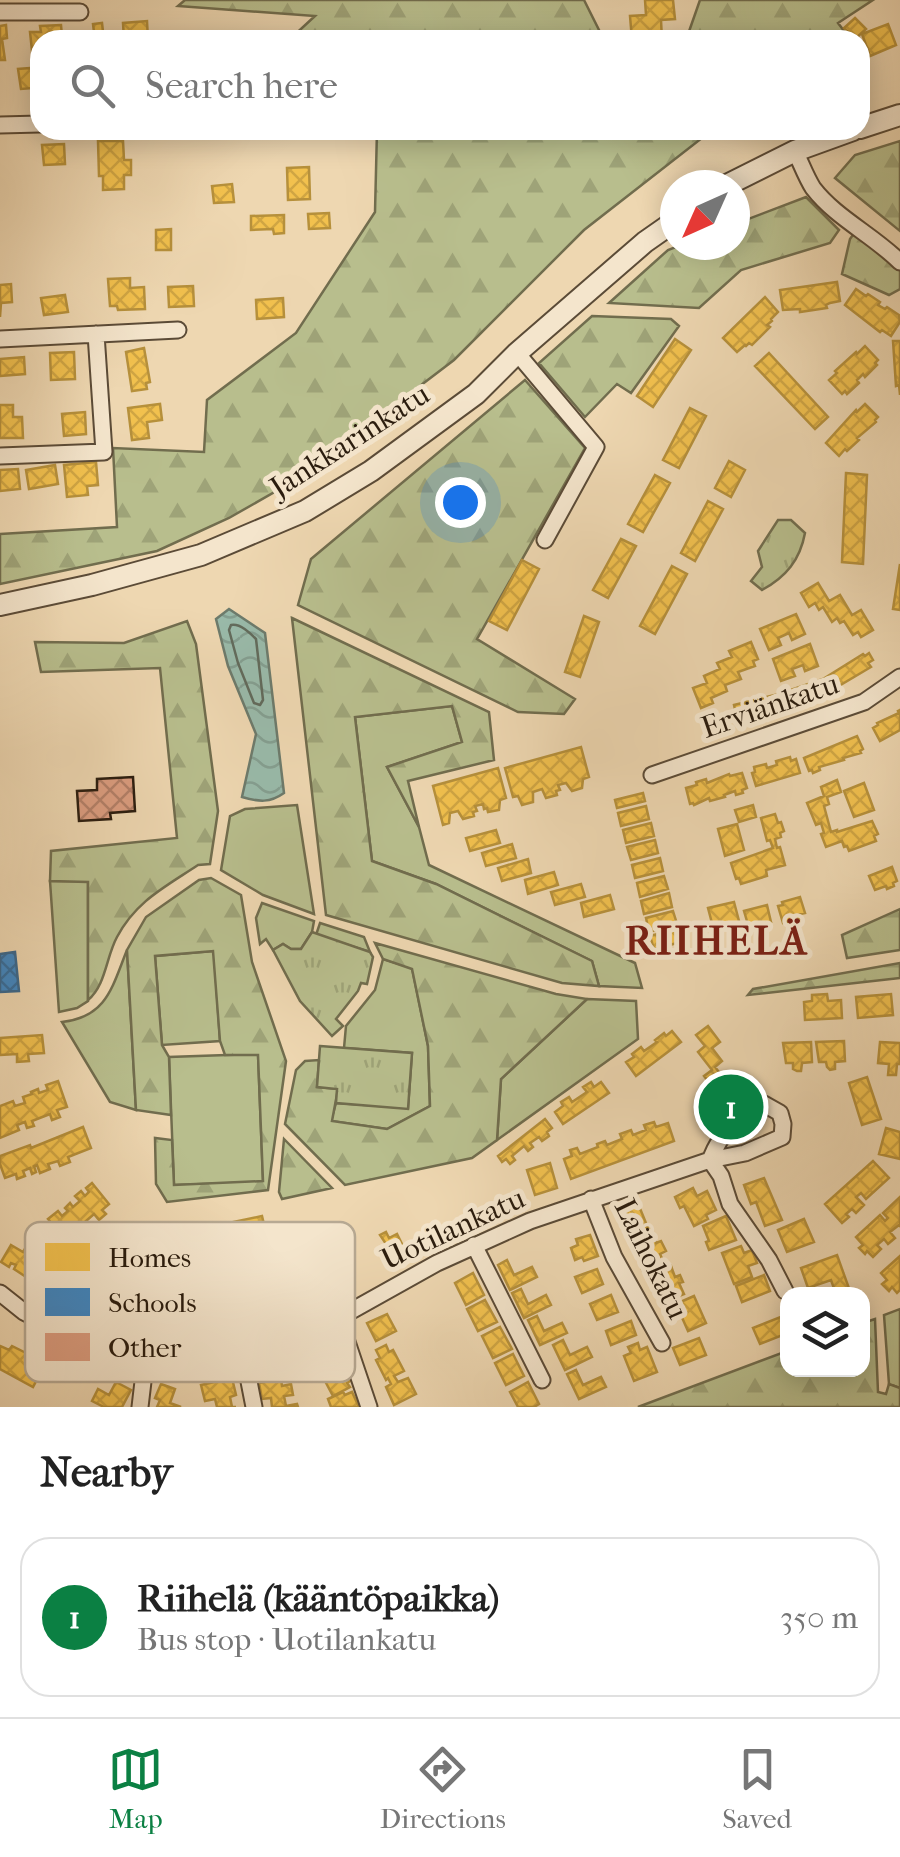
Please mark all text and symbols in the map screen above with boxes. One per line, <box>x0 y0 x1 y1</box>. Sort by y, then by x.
search box <box>30 30 870 140</box>
icon: search <box>65 58 120 113</box>
text: Search here <box>145 63 338 108</box>
north arrow <box>660 170 750 260</box>
street label: Jankkarinkatu <box>262 377 436 506</box>
your location <box>435 477 486 528</box>
street label: Erviänkatu <box>697 666 843 746</box>
district label: RIIHELÄ <box>625 918 809 964</box>
pin: 1 <box>698 1070 764 1144</box>
street label: Uotilankatu <box>376 1180 530 1278</box>
street label: Laihokatu <box>607 1193 695 1325</box>
legend <box>25 1222 355 1382</box>
text: Homes <box>108 1241 191 1274</box>
text: Schools <box>108 1286 197 1319</box>
map controls <box>780 1287 870 1377</box>
button: layers <box>780 1287 870 1377</box>
text: Other <box>108 1331 182 1364</box>
text: Nearby <box>40 1448 172 1497</box>
text: Riihelä (kääntöpaikka) <box>137 1576 499 1621</box>
text: 1 <box>69 1599 80 1636</box>
text: 350 m <box>780 1599 858 1636</box>
text: Bus stop · Uotilankatu <box>137 1621 436 1658</box>
tab: Map <box>108 1742 163 1835</box>
tab: Directions <box>380 1742 506 1835</box>
tab: Saved <box>722 1742 792 1835</box>

